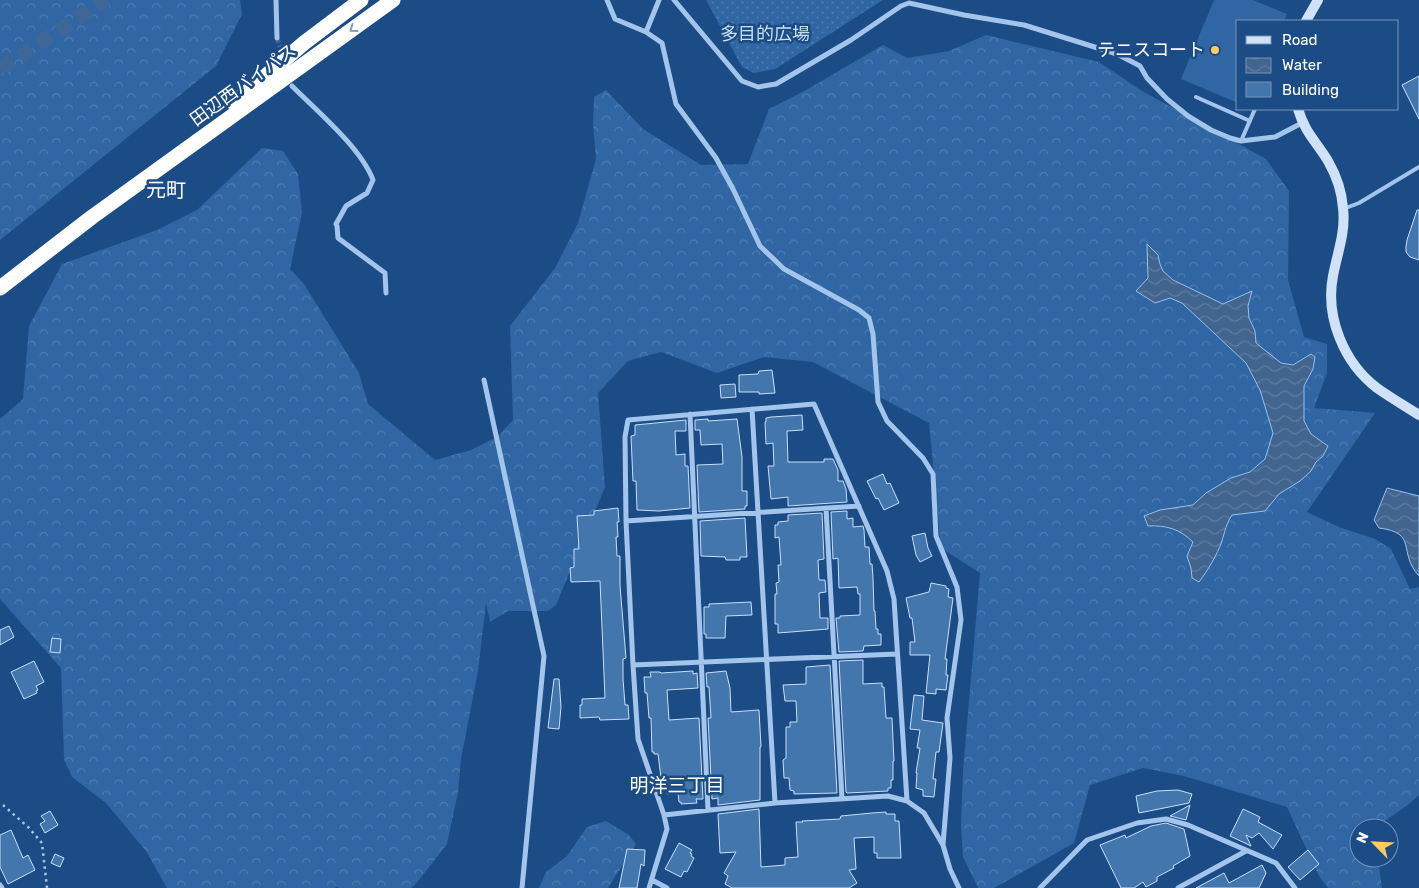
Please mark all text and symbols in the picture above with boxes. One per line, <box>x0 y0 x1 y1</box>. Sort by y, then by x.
legend <box>1236 20 1399 110</box>
one-way arrow <box>349 23 359 32</box>
park label: 多目的広場 <box>720 23 810 45</box>
text: Road <box>1282 31 1318 49</box>
street label: 田辺西バイパス <box>186 39 300 131</box>
place label: テニスコート <box>1097 39 1205 61</box>
marker: テニスコート <box>1209 44 1221 56</box>
text: Water <box>1282 56 1322 74</box>
text: Building <box>1282 81 1339 99</box>
district label: 元町 <box>146 178 186 202</box>
district label: 明洋三丁目 <box>629 774 725 797</box>
north arrow <box>1349 818 1399 868</box>
text: N <box>1353 830 1372 846</box>

